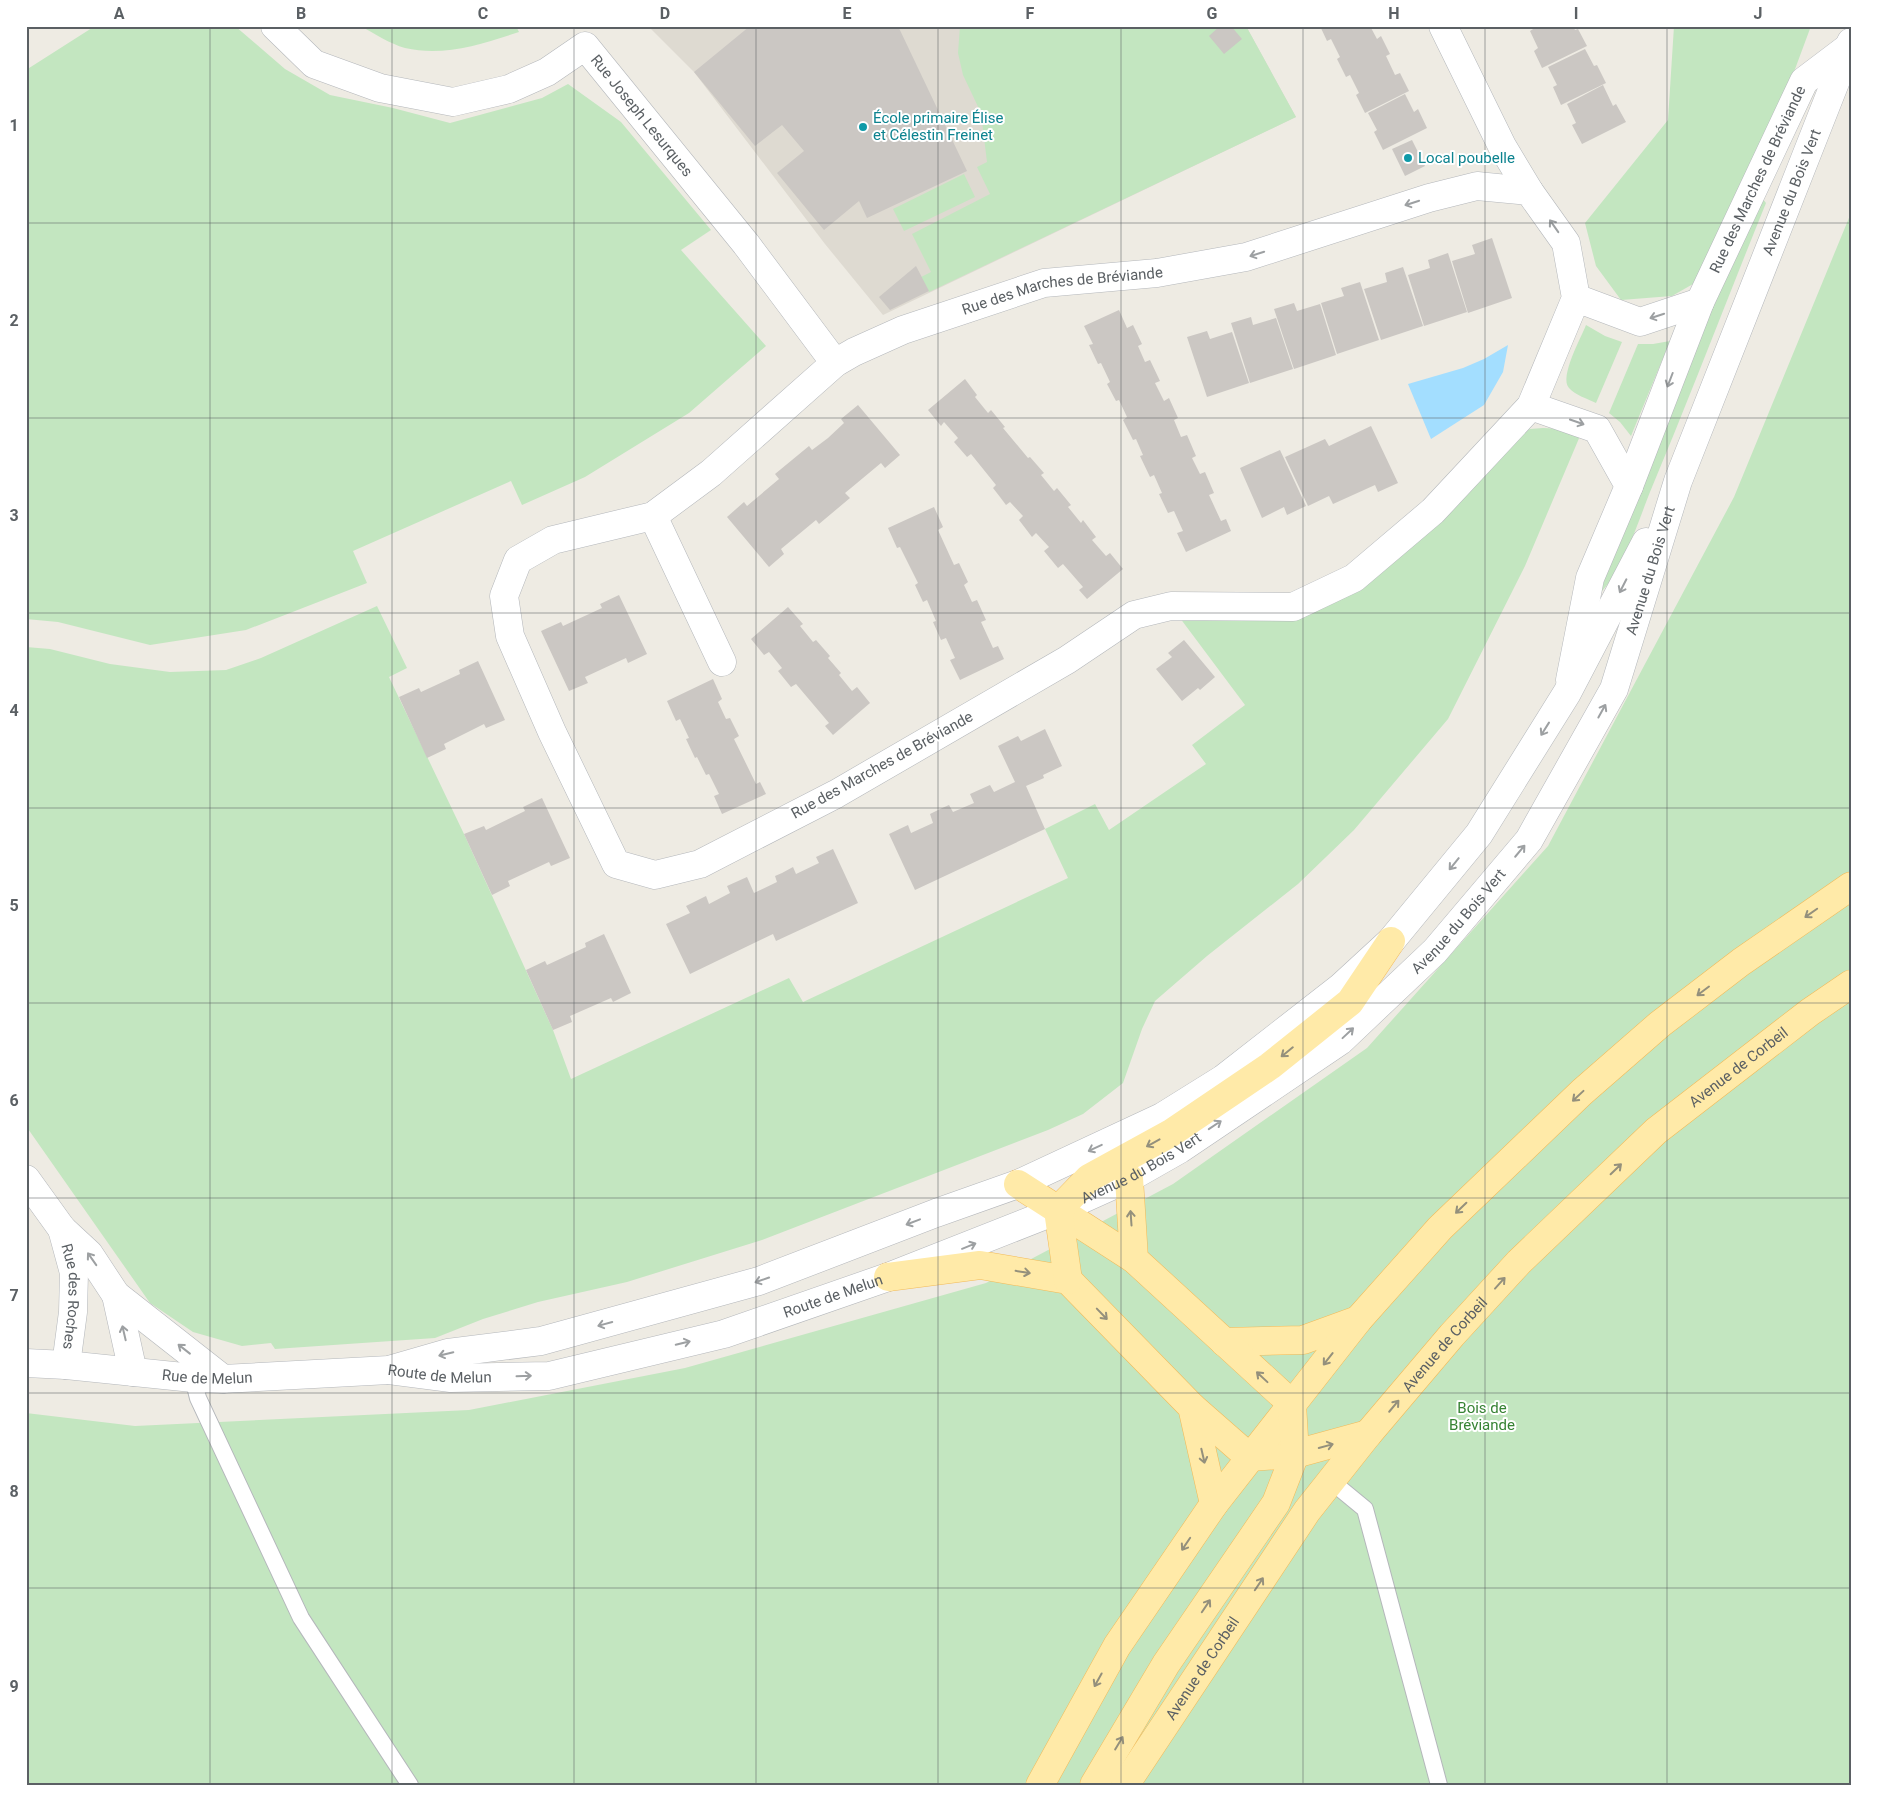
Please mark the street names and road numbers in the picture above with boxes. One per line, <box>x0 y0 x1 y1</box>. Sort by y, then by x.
street label: Rue Joseph Lesurques <box>587 51 697 180</box>
street label: Rue des Marches de Bréviande <box>1706 83 1810 276</box>
street label: Avenue du Bois Vert <box>1759 127 1825 258</box>
street label: Rue des Marches de Bréviande <box>960 263 1164 319</box>
street label: Avenue du Bois Vert <box>1622 504 1679 637</box>
street label: Rue des Marches de Bréviande <box>788 707 976 823</box>
street label: Avenue du Bois Vert <box>1408 865 1510 978</box>
street label: Avenue de Corbeil <box>1686 1023 1792 1111</box>
street label: Avenue du Bois Vert <box>1078 1128 1205 1207</box>
street label: Rue des Roches <box>57 1242 83 1351</box>
street label: Route de Melun <box>781 1270 885 1322</box>
street label: Avenue de Corbeil <box>1399 1293 1491 1396</box>
street label: Route de Melun <box>387 1361 492 1387</box>
street label: Rue de Melun <box>161 1366 253 1388</box>
street label: Avenue de Corbeil <box>1162 1613 1243 1723</box>

